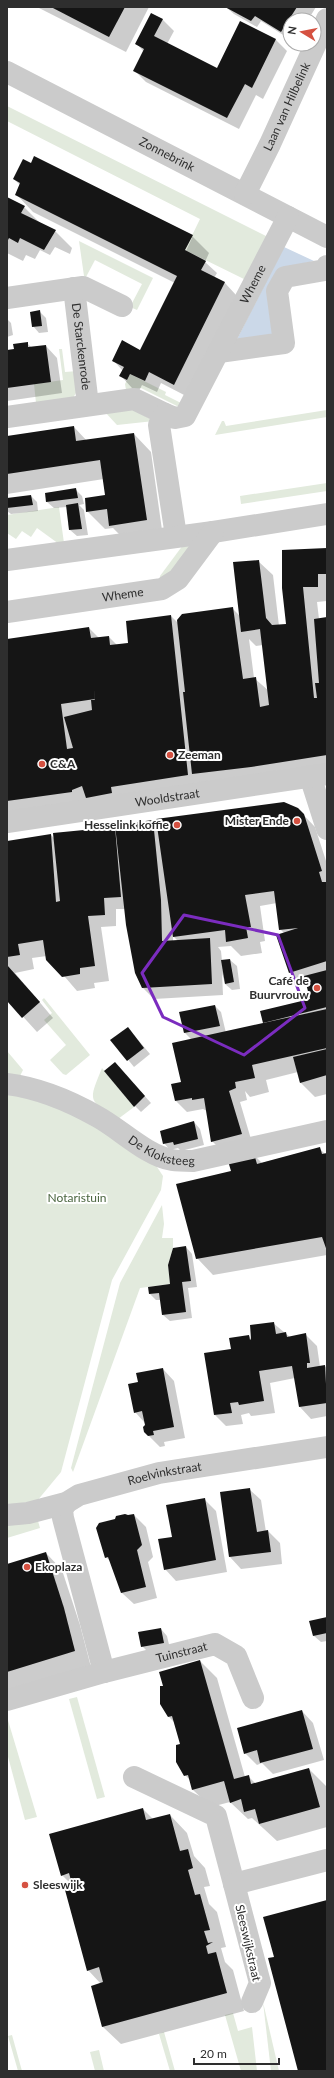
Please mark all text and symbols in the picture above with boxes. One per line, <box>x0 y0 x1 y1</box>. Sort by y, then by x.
north arrow <box>282 12 322 52</box>
text: N <box>285 25 299 35</box>
street label: Laan van Hilbelink <box>260 59 314 153</box>
street label: Zonnebrink <box>137 134 198 175</box>
street label: Wheme <box>236 262 269 306</box>
street label: De Starckenrode <box>69 302 94 391</box>
street label: Wheme <box>101 584 144 605</box>
place label: Zeeman <box>178 747 221 762</box>
marker: Zeeman <box>165 750 175 760</box>
place label: C&A <box>50 756 76 771</box>
marker: C&A <box>37 759 47 769</box>
street label: Wooldstraat <box>134 785 201 810</box>
place label: Mister Ende <box>225 813 290 828</box>
marker: Mister Ende <box>292 816 302 826</box>
place label: Hesselink koffie <box>84 817 170 832</box>
marker: Hesselink koffie <box>172 820 182 830</box>
place label: Café de Buurvrouw <box>249 973 310 1002</box>
marker: Café de Buurvrouw <box>312 983 322 993</box>
street label: De Kloksteeg <box>126 1132 195 1168</box>
park label: Notaristuin <box>48 1190 106 1205</box>
street label: Roelvinkstraat <box>126 1458 203 1488</box>
place label: Ekoplaza <box>35 1559 82 1574</box>
marker: Ekoplaza <box>22 1562 32 1572</box>
street label: Tuinstraat <box>154 1638 209 1666</box>
place label: Sleeswijk <box>33 1877 83 1892</box>
marker: Sleeswijk <box>20 1880 30 1890</box>
street label: Sleeswijkstraat <box>232 1903 265 1983</box>
scale bar <box>194 2040 279 2066</box>
text: 20 m <box>200 2046 227 2061</box>

